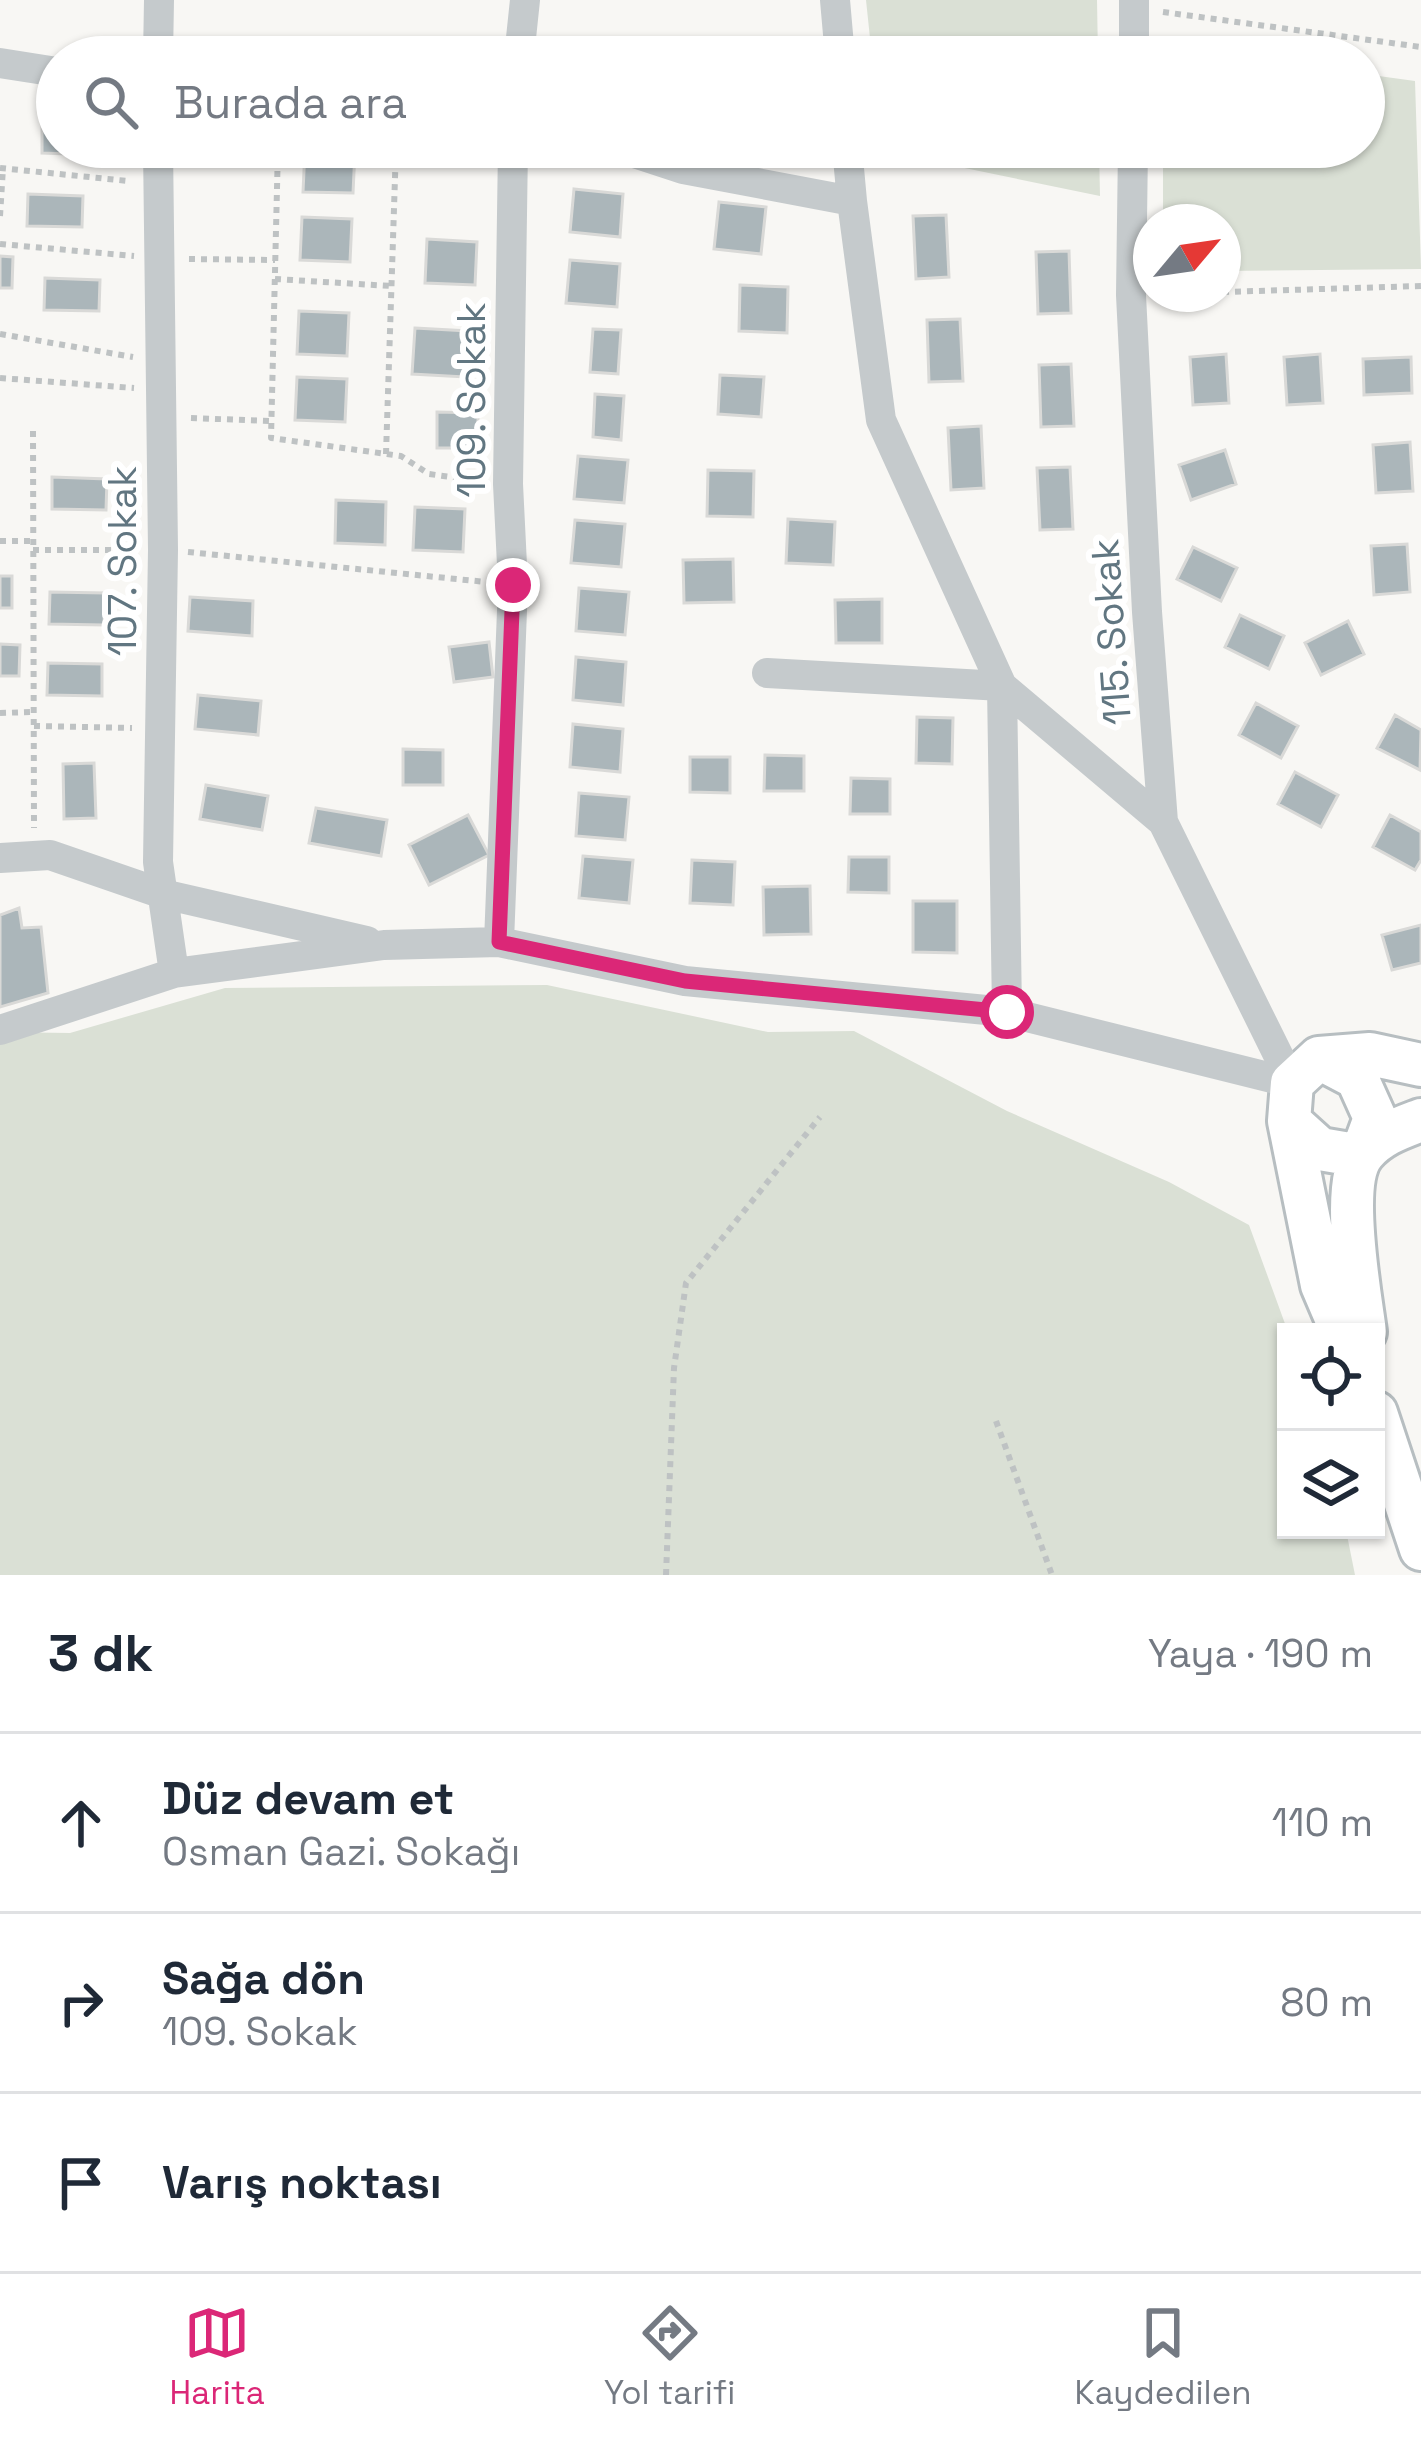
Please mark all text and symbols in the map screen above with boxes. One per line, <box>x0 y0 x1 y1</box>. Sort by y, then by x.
search box <box>36 36 1385 168</box>
icon: search <box>78 69 144 135</box>
text: Burada ara <box>174 74 407 131</box>
north arrow <box>1133 204 1241 312</box>
street label: 109. Sokak <box>447 302 496 498</box>
street label: 107. Sokak <box>98 466 147 656</box>
street label: 115. Sokak <box>1080 537 1142 727</box>
route end <box>486 558 540 612</box>
route start <box>980 985 1034 1039</box>
map controls <box>1277 1323 1385 1539</box>
button: locate <box>1277 1323 1385 1431</box>
button: layers <box>1277 1431 1385 1539</box>
text: 3 dk <box>48 1621 153 1686</box>
text: Yaya · 190 m <box>1148 1629 1373 1678</box>
text: Düz devam et <box>162 1770 454 1827</box>
icon: ahead <box>48 1790 114 1856</box>
text: 110 m <box>1272 1798 1373 1847</box>
text: Osman Gazi. Sokağı <box>162 1827 520 1876</box>
text: Sağa dön <box>162 1950 365 2007</box>
icon: right <box>48 1970 114 2036</box>
text: 80 m <box>1280 1978 1373 2027</box>
text: 109. Sokak <box>162 2007 357 2056</box>
icon: arrive <box>48 2150 114 2216</box>
text: Varış noktası <box>162 2154 442 2211</box>
tab: Harita <box>170 2300 265 2414</box>
tab: Yol tarifi <box>604 2300 735 2414</box>
tab: Kaydedilen <box>1075 2300 1251 2414</box>

